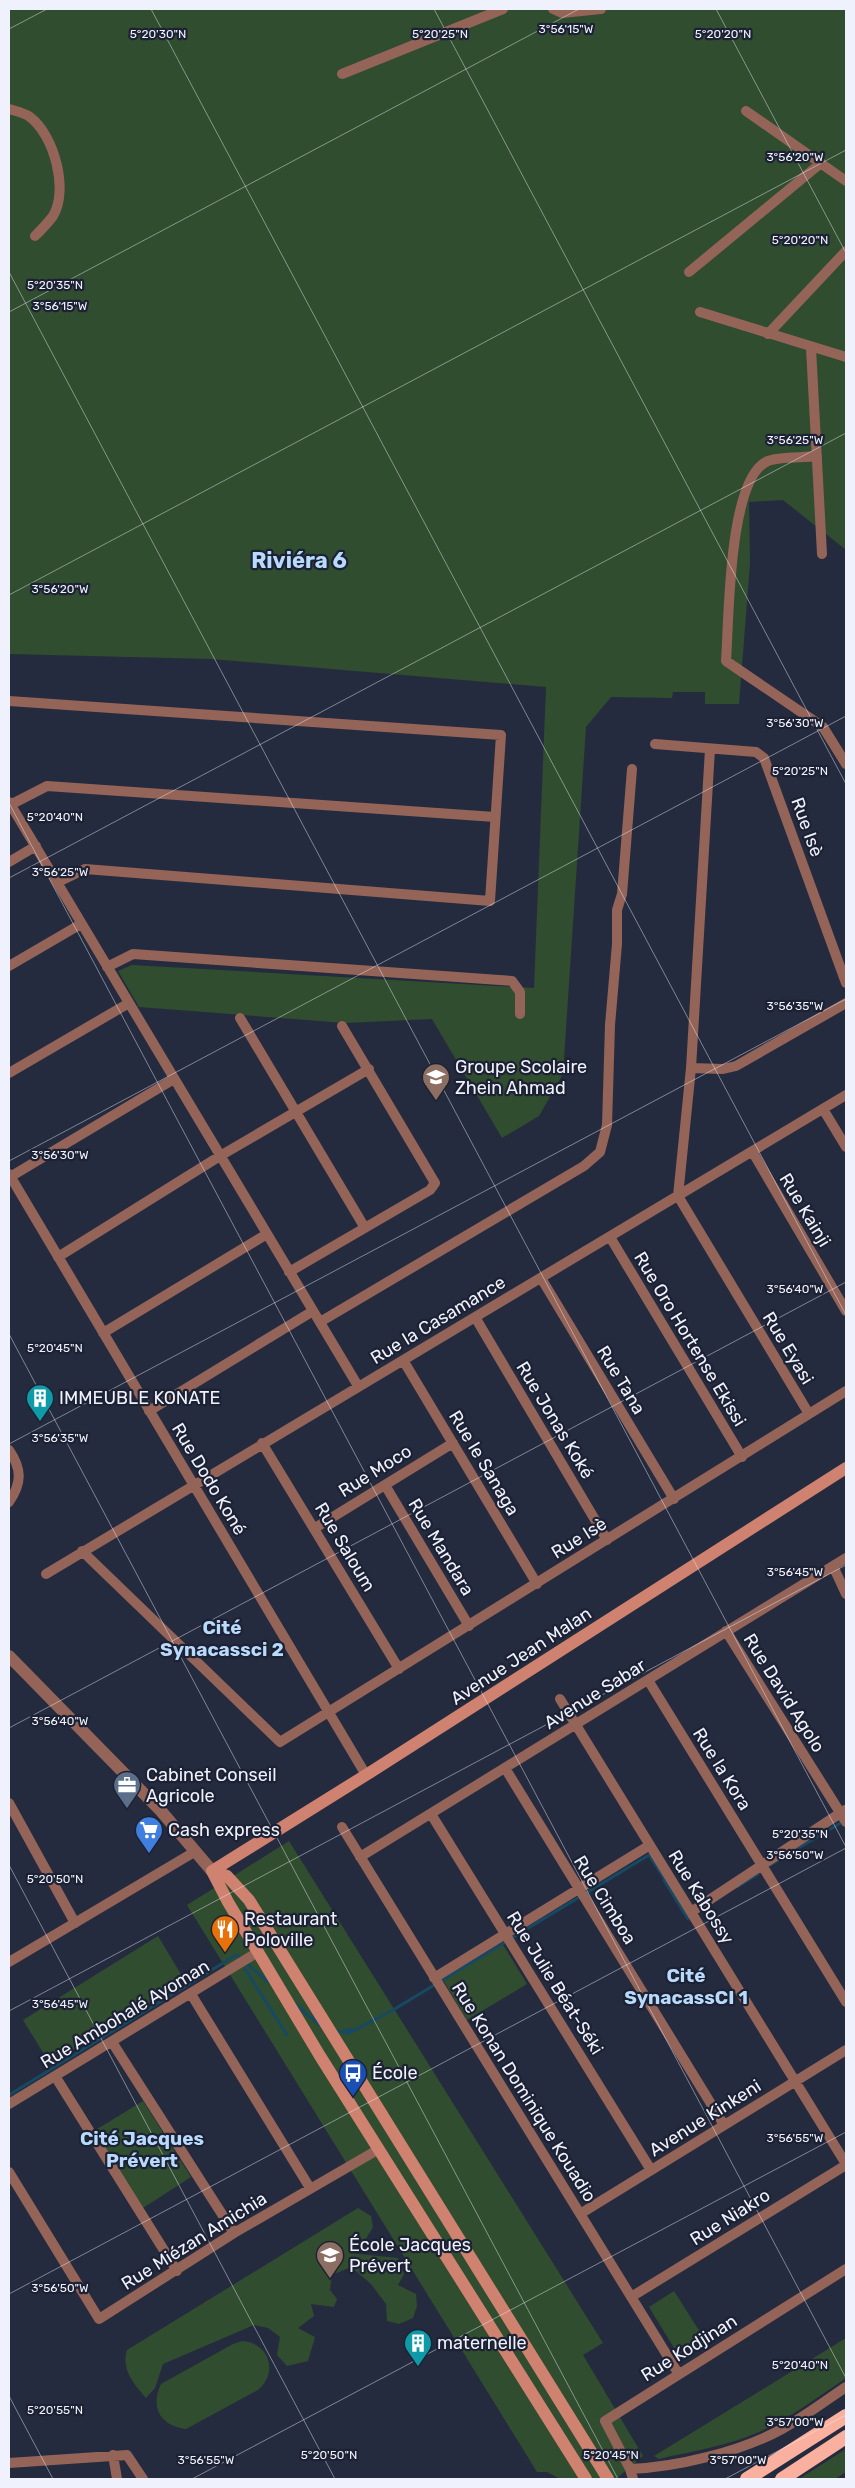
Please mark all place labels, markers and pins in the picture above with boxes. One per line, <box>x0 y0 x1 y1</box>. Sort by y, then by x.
place label: Groupe Scolaire Zhein Ahmad <box>455 1056 587 1099</box>
school or university icon: Groupe Scolaire Zhein Ahmad <box>421 1062 451 1101</box>
building icon: IMMEUBLE KONATE <box>25 1383 55 1422</box>
place label: IMMEUBLE KONATE <box>59 1387 220 1409</box>
place label: Cabinet Conseil Agricole <box>146 1764 277 1807</box>
office icon: Cabinet Conseil Agricole <box>112 1770 142 1809</box>
supermarket icon: Cash express <box>134 1815 164 1854</box>
place label: Cash express <box>168 1819 280 1841</box>
place label: Restaurant Poloville <box>244 1908 337 1951</box>
restaurant icon: Restaurant Poloville <box>210 1914 240 1953</box>
bus stop icon: École <box>338 2058 368 2097</box>
place label: École <box>372 2062 418 2084</box>
place label: École Jacques Prévert <box>349 2234 471 2277</box>
school or university icon: École Jacques Prévert <box>315 2240 345 2279</box>
building icon: maternelle <box>403 2328 433 2367</box>
place label: maternelle <box>437 2332 527 2354</box>

